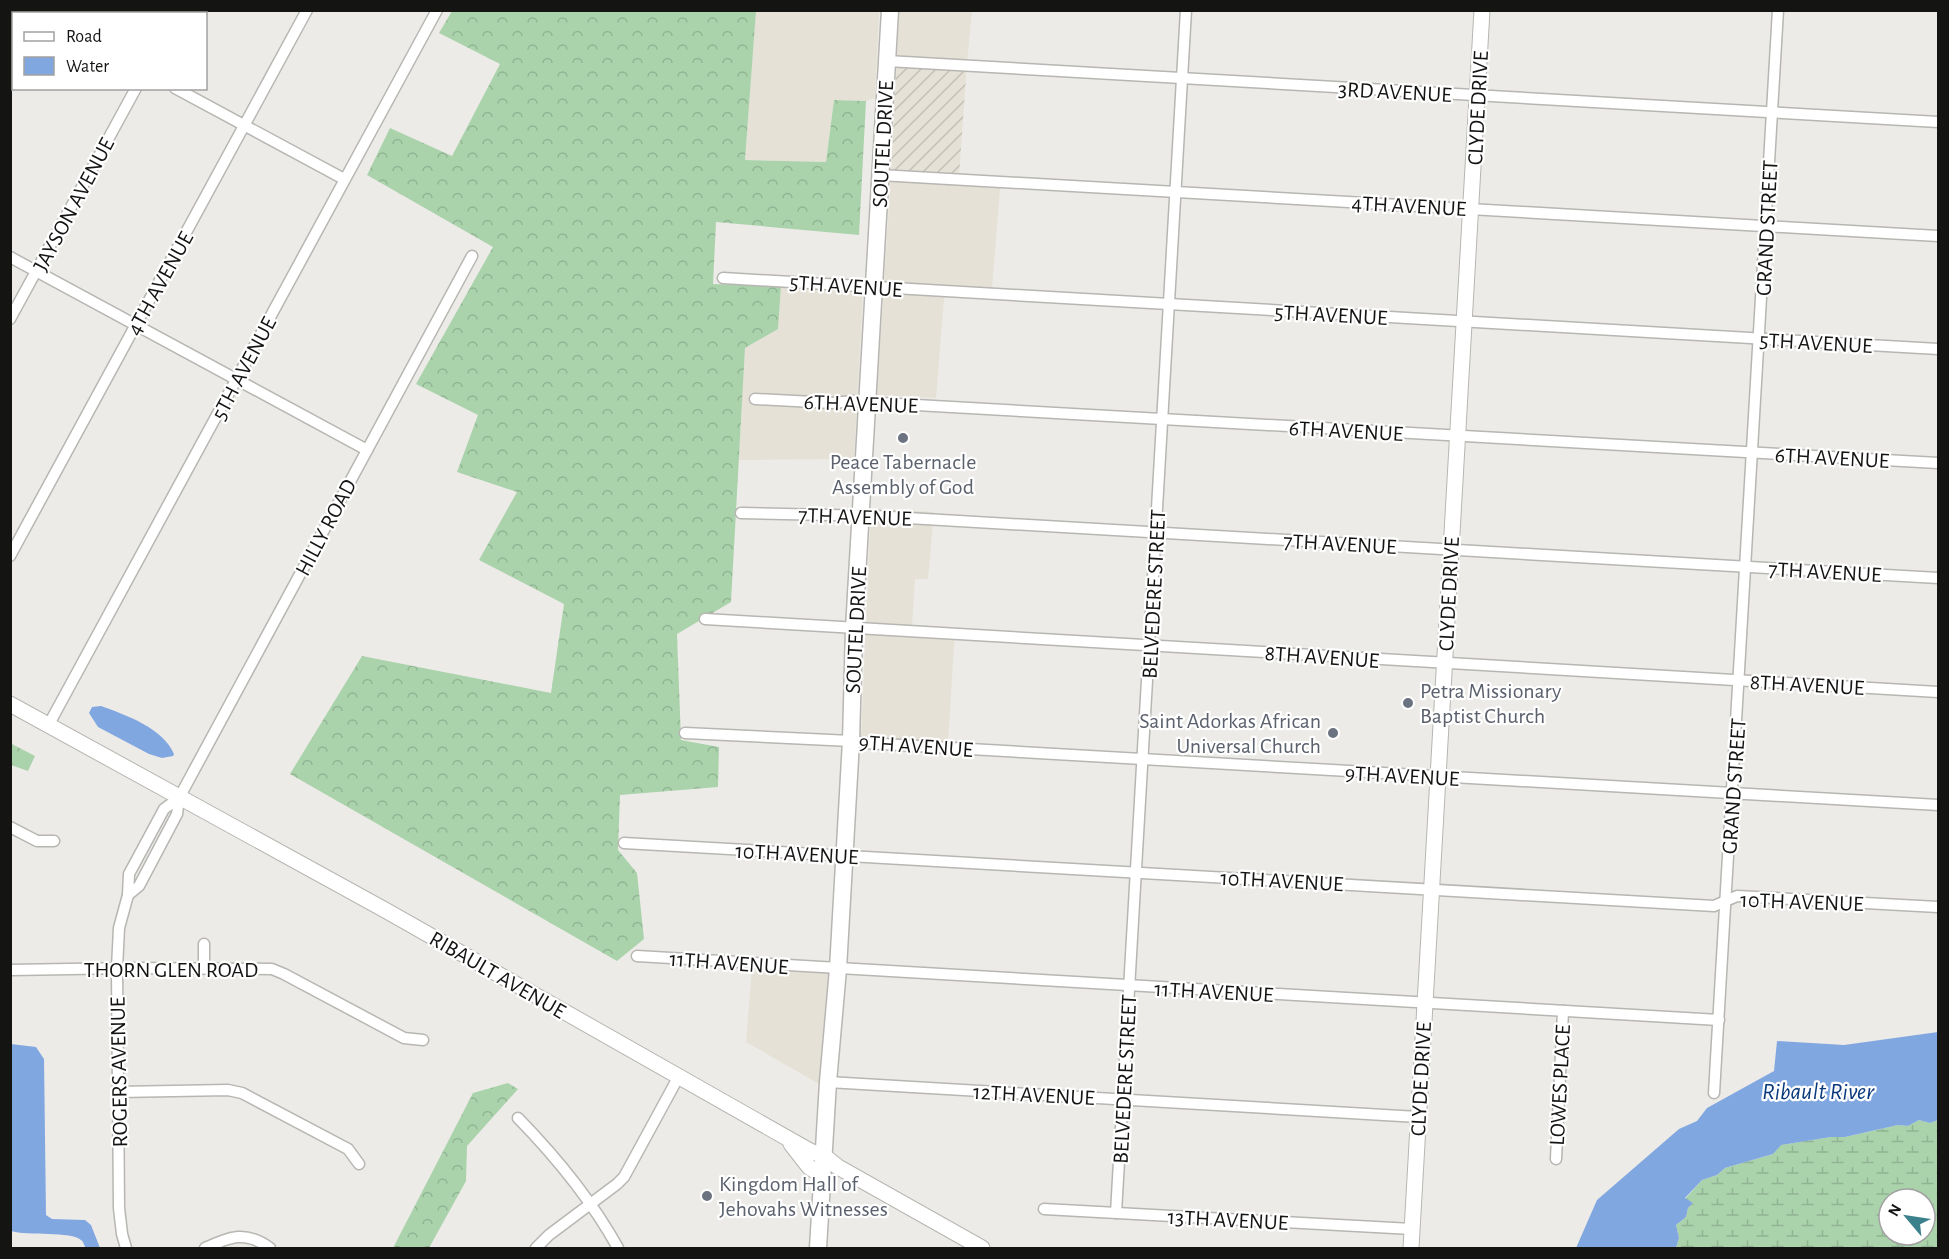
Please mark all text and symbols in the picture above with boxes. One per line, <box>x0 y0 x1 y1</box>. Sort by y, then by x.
legend <box>12 12 207 90</box>
text: Road <box>66 28 102 46</box>
street label: CLYDE DRIVE <box>1464 50 1492 166</box>
text: Water <box>66 58 109 76</box>
street label: 3RD AVENUE <box>1338 78 1453 106</box>
street label: SOUTEL DRIVE <box>869 80 897 208</box>
street label: JAYSON AVENUE <box>29 134 118 275</box>
street label: GRAND STREET <box>1752 159 1782 297</box>
street label: 4TH AVENUE <box>1351 192 1467 220</box>
street label: 4TH AVENUE <box>122 228 197 339</box>
street label: 5TH AVENUE <box>789 271 904 301</box>
street label: 5TH AVENUE <box>1274 301 1388 329</box>
street label: 5TH AVENUE <box>208 313 280 424</box>
street label: 5TH AVENUE <box>1759 329 1873 357</box>
street label: 6TH AVENUE <box>803 391 919 417</box>
street label: 6TH AVENUE <box>1288 417 1404 445</box>
marker: Peace Tabernacle Assembly of God <box>896 431 910 445</box>
street label: 6TH AVENUE <box>1774 444 1890 472</box>
place label: Peace Tabernacle Assembly of God <box>830 451 976 498</box>
street label: HILLY ROAD <box>291 476 360 579</box>
street label: 7TH AVENUE <box>798 504 912 530</box>
street label: BELVEDERE STREET <box>1139 509 1169 679</box>
street label: 7TH AVENUE <box>1283 530 1397 558</box>
street label: CLYDE DRIVE <box>1435 536 1463 652</box>
street label: 7TH AVENUE <box>1768 558 1882 586</box>
street label: SOUTEL DRIVE <box>842 566 870 694</box>
street label: 8TH AVENUE <box>1264 642 1380 672</box>
street label: 8TH AVENUE <box>1749 671 1865 699</box>
place label: Petra Missionary Baptist Church <box>1420 680 1562 727</box>
marker: Petra Missionary Baptist Church <box>1401 696 1415 710</box>
place label: Saint Adorkas African Universal Church <box>1139 710 1321 757</box>
street label: GRAND STREET <box>1718 717 1750 855</box>
marker: Saint Adorkas African Universal Church <box>1326 726 1340 740</box>
street label: 9TH AVENUE <box>858 731 974 761</box>
street label: 9TH AVENUE <box>1344 762 1460 790</box>
street label: 10TH AVENUE <box>735 840 859 868</box>
street label: 10TH AVENUE <box>1220 867 1344 895</box>
street label: 10TH AVENUE <box>1740 889 1864 915</box>
street label: RIBAULT AVENUE <box>426 927 570 1023</box>
street label: 11TH AVENUE <box>669 948 790 978</box>
street label: THORN GLEN ROAD <box>84 959 258 981</box>
street label: 11TH AVENUE <box>1154 978 1274 1006</box>
street label: BELVEDERE STREET <box>1110 994 1140 1164</box>
street label: ROGERS AVENUE <box>107 996 131 1147</box>
street label: CLYDE DRIVE <box>1407 1021 1435 1137</box>
street label: LOWES PLACE <box>1546 1024 1574 1146</box>
water label: Ribault River <box>1762 1080 1875 1104</box>
street label: 12TH AVENUE <box>973 1081 1096 1109</box>
place label: Kingdom Hall of Jehovahs Witnesses <box>719 1173 888 1220</box>
north arrow <box>1877 1187 1937 1247</box>
marker: Kingdom Hall of Jehovahs Witnesses <box>700 1189 714 1203</box>
text: N <box>1885 1201 1904 1219</box>
street label: 13TH AVENUE <box>1167 1206 1289 1234</box>

